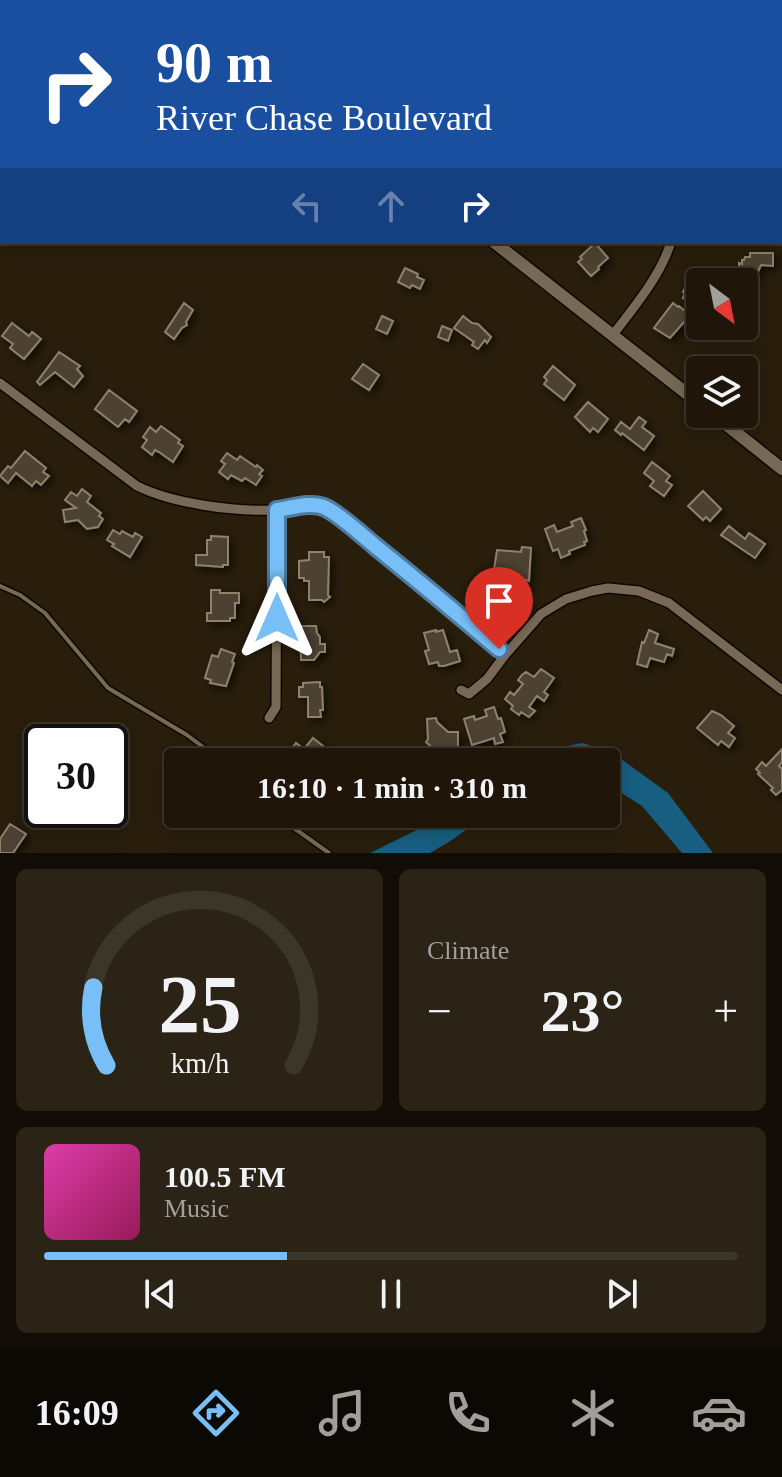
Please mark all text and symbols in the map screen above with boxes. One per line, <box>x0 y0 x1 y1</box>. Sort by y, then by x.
icon: right <box>24 32 128 136</box>
text: 90 m <box>156 32 273 94</box>
text: River Chase Boulevard <box>156 98 492 138</box>
icon: left <box>285 184 329 228</box>
icon: ahead <box>369 184 413 228</box>
icon: right <box>453 184 497 228</box>
north arrow <box>686 268 758 340</box>
map controls <box>686 268 758 428</box>
button: layers <box>686 356 758 428</box>
pin <box>465 567 533 649</box>
position arrow <box>235 576 319 660</box>
icon: arrive <box>477 579 521 623</box>
speed limit sign: 30 <box>24 724 128 828</box>
text: 16:10 · 1 min · 310 m <box>257 771 527 804</box>
text: Climate <box>427 936 509 965</box>
text: 25 <box>158 958 241 1050</box>
text: 23° <box>541 978 625 1044</box>
text: − <box>427 987 452 1036</box>
text: + <box>713 987 738 1036</box>
text: km/h <box>170 1048 229 1079</box>
text: 100.5 FM <box>164 1160 286 1193</box>
text: Music <box>164 1194 229 1223</box>
icon: previous <box>138 1272 182 1316</box>
icon: pause <box>369 1272 413 1316</box>
icon: next <box>600 1272 644 1316</box>
icon: directions <box>188 1385 244 1441</box>
icon: music <box>314 1385 370 1441</box>
icon: phone <box>440 1385 496 1441</box>
icon: climate <box>565 1385 621 1441</box>
icon: car <box>691 1385 747 1441</box>
text: 16:09 <box>35 1393 119 1433</box>

